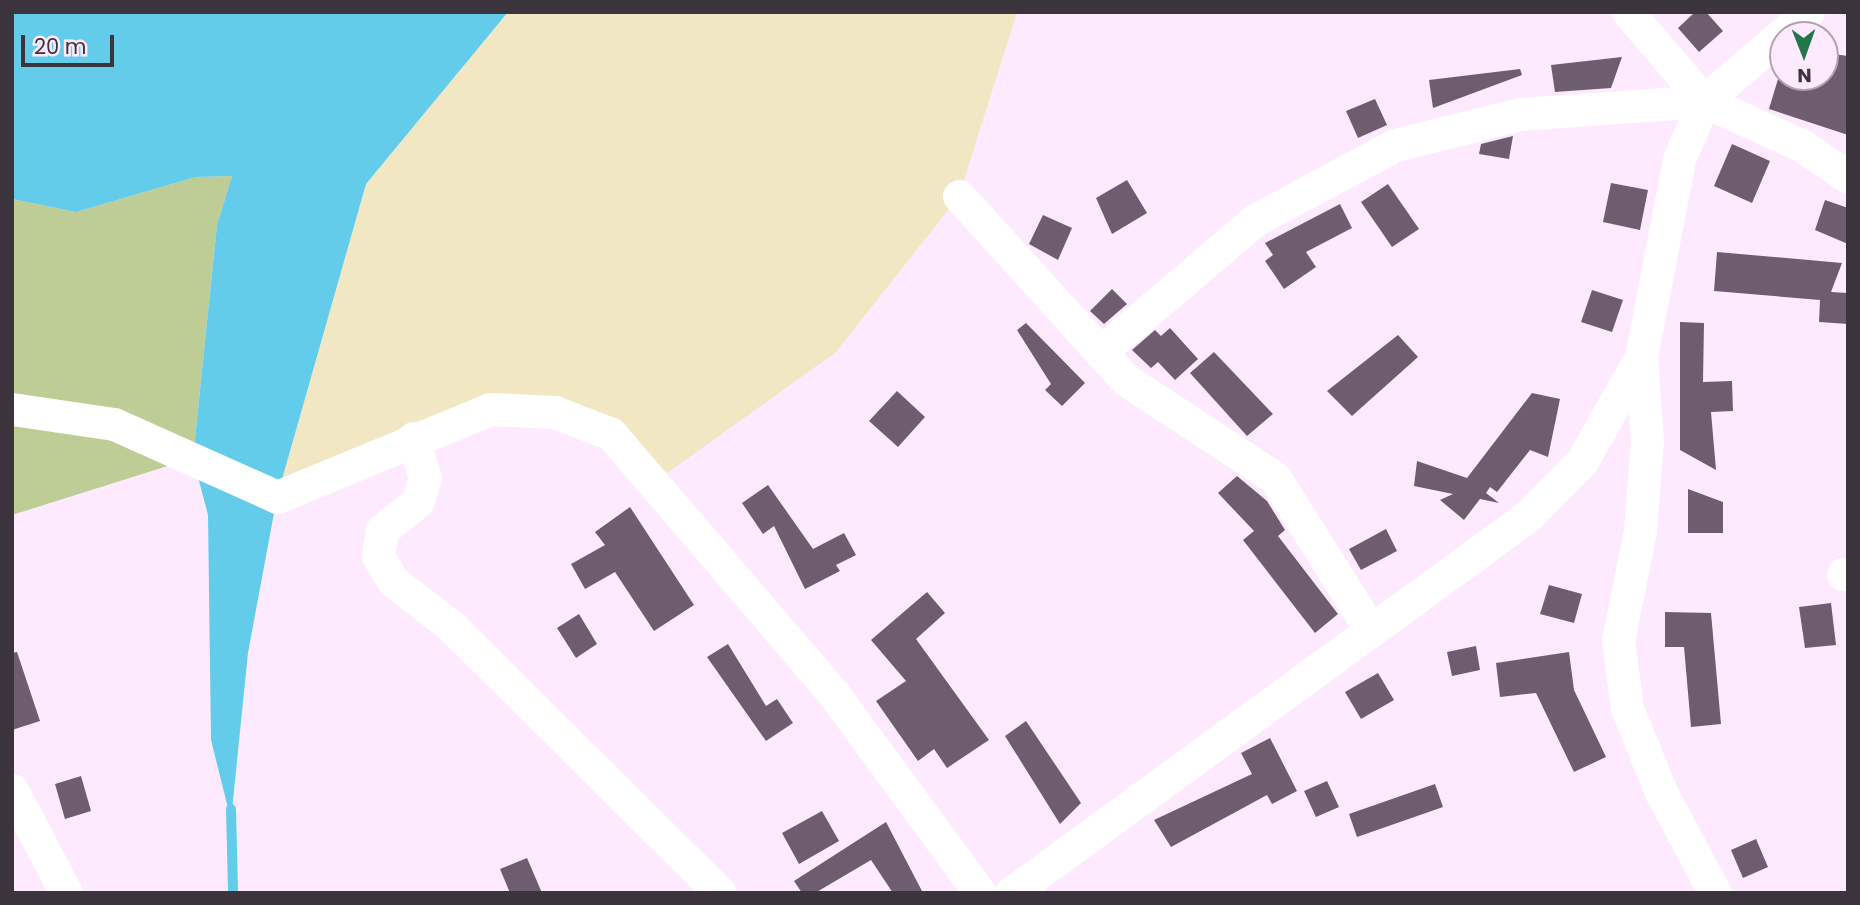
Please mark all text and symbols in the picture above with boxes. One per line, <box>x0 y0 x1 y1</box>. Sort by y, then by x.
scale bar <box>24 21 117 65</box>
north arrow <box>1769 21 1839 91</box>
text: 20 m <box>34 32 87 61</box>
text: N <box>1797 62 1812 89</box>

